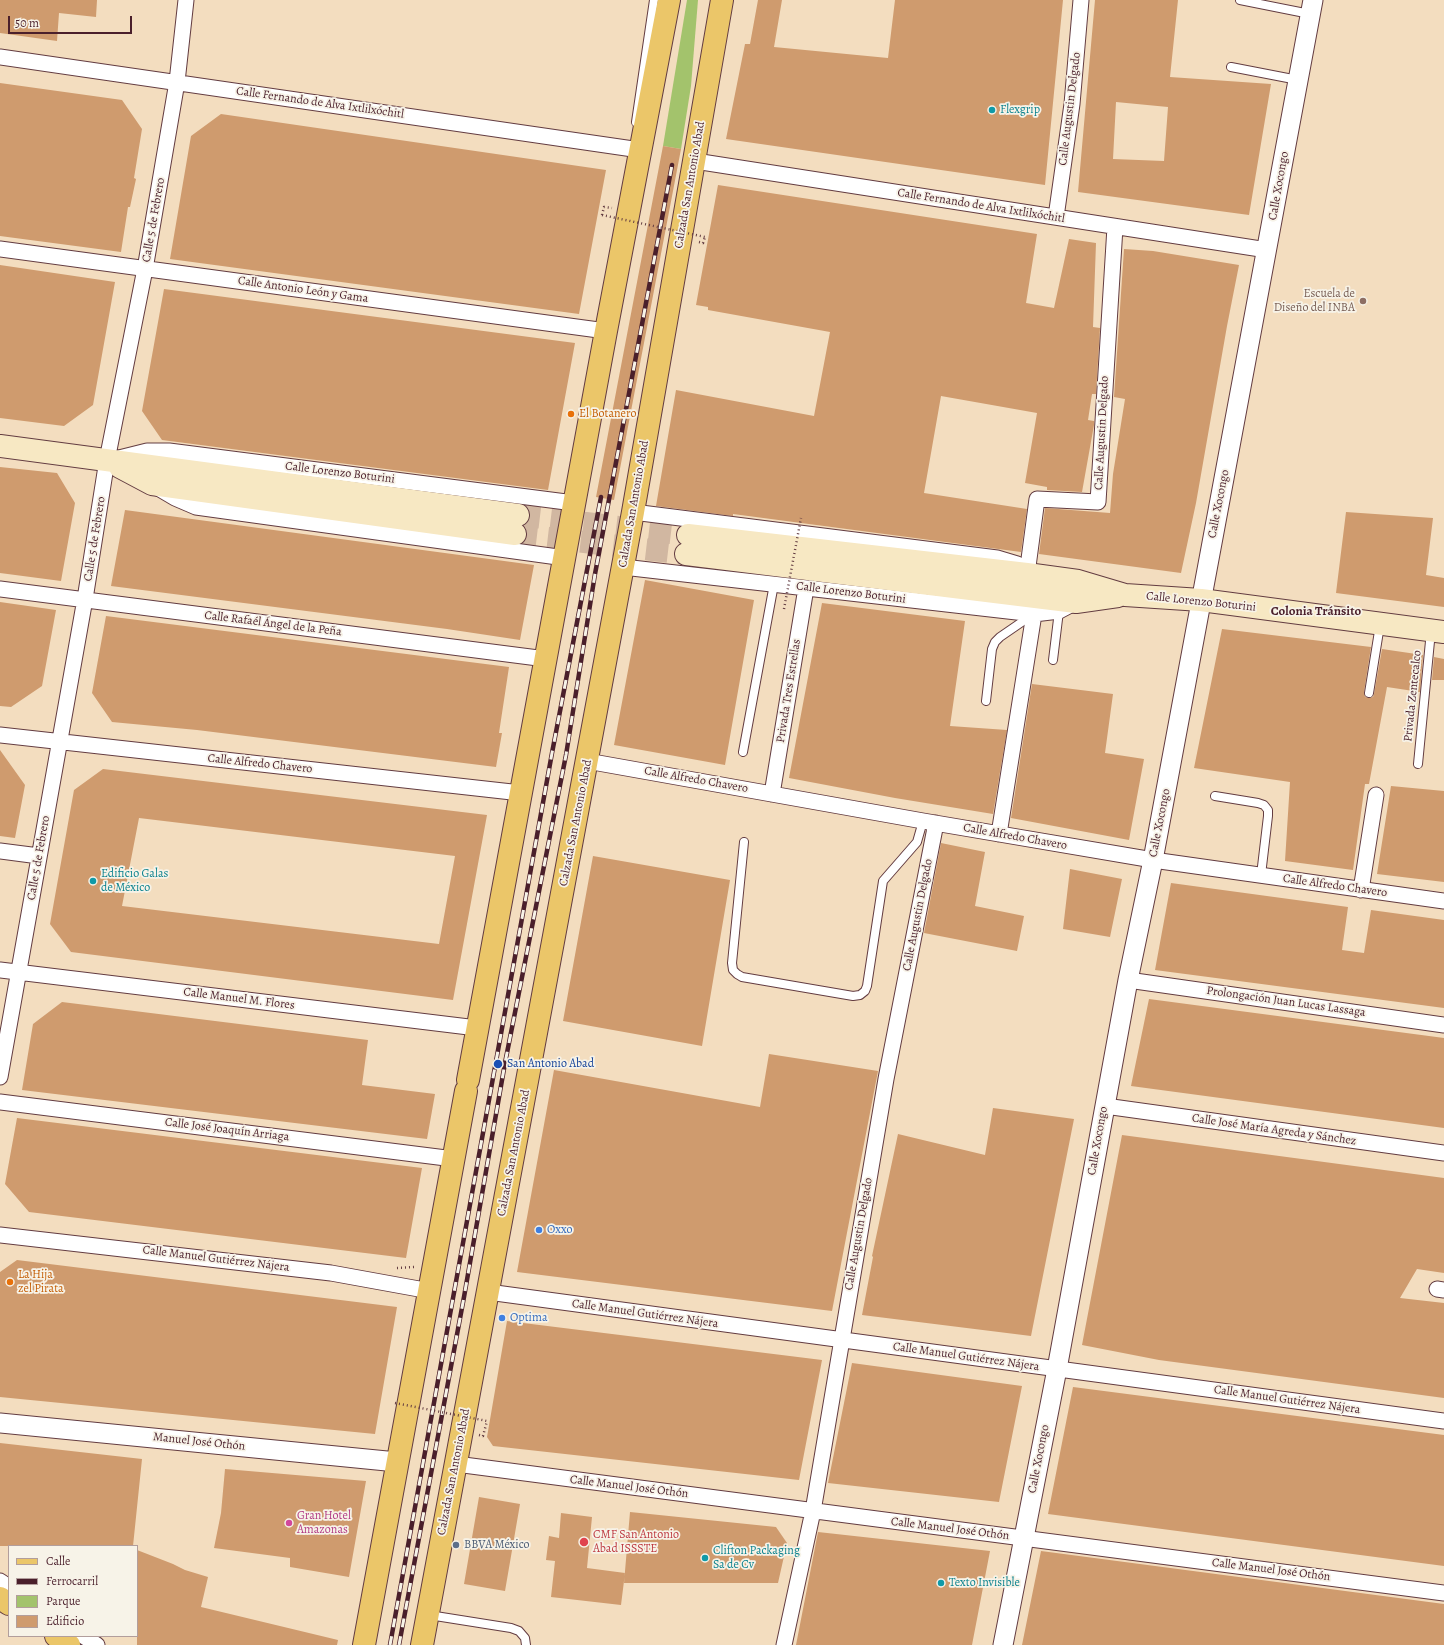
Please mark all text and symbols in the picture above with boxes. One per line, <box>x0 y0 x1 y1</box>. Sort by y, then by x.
scale bar <box>10 8 134 34</box>
text: 50 m <box>15 15 39 31</box>
street label: Calle Augustin Delgado <box>1056 51 1084 167</box>
street label: Calle Fernando de Alva Ixtlilxóchitl <box>235 84 405 122</box>
place label: Flexgrip <box>1000 103 1040 117</box>
marker: Flexgrip <box>987 105 997 115</box>
street label: Calzada San Antonio Abad <box>672 120 708 250</box>
street label: Calle Xocongo <box>1266 150 1292 222</box>
street label: Calle 5 de Febrero <box>139 176 169 264</box>
street label: Calle Fernando de Alva Ixtlilxóchitl <box>896 186 1066 226</box>
street label: Calle Antonio León y Gama <box>237 274 369 306</box>
place label: Escuela de Diseño del INBA <box>1274 287 1355 315</box>
marker: Escuela de Diseño del INBA <box>1358 296 1368 306</box>
street label: Calle Augustin Delgado <box>1092 376 1112 490</box>
place label: El Botanero <box>579 407 636 421</box>
marker: El Botanero <box>566 409 576 419</box>
street label: Calzada San Antonio Abad <box>616 439 652 569</box>
street label: Calle Lorenzo Boturini <box>284 459 396 487</box>
street label: Calle Xocongo <box>1205 468 1233 540</box>
street label: Calle 5 de Febrero <box>81 495 109 583</box>
street label: Calle Lorenzo Boturini <box>795 579 907 607</box>
street label: Calle Lorenzo Boturini <box>1145 589 1257 615</box>
district label: Colonia Tránsito <box>1271 604 1361 620</box>
street label: Calle Rafaél Ángel de la Peña <box>203 608 343 640</box>
street label: Privada Tres Estrellas <box>774 638 804 744</box>
street label: Privada Zentecalco <box>1401 650 1425 742</box>
street label: Calle Alfredo Chavero <box>207 751 313 777</box>
street label: Calzada San Antonio Abad <box>557 758 595 888</box>
street label: Calle Alfredo Chavero <box>643 764 749 796</box>
street label: Calle Xocongo <box>1146 787 1174 859</box>
street label: Calle 5 de Febrero <box>24 814 54 902</box>
street label: Calle Alfredo Chavero <box>962 821 1068 853</box>
street label: Calle Augustin Delgado <box>900 858 936 972</box>
place label: Edificio Galas de México <box>101 867 168 895</box>
street label: Calle Alfredo Chavero <box>1282 872 1388 900</box>
marker: Edificio Galas de México <box>88 876 98 886</box>
street label: Prolongación Juan Lucas Lassaga <box>1205 984 1367 1020</box>
street label: Calle Manuel M. Flores <box>183 985 295 1013</box>
place label: San Antonio Abad <box>507 1057 594 1071</box>
marker: San Antonio Abad <box>492 1058 504 1070</box>
street label: Calzada San Antonio Abad <box>495 1088 533 1218</box>
street label: Calle Xocongo <box>1085 1105 1111 1177</box>
street label: Calle José María Agreda y Sánchez <box>1191 1111 1357 1149</box>
street label: Calle José Joaquín Arriaga <box>164 1115 290 1145</box>
street label: Calle Augustin Delgado <box>842 1177 876 1291</box>
place label: Oxxo <box>547 1223 572 1237</box>
marker: Oxxo <box>534 1225 544 1235</box>
street label: Calle Manuel Gutiérrez Nájera <box>142 1243 290 1275</box>
place label: La Hija zel Pirata <box>18 1268 64 1296</box>
marker: La Hija zel Pirata <box>5 1277 15 1287</box>
street label: Calle Manuel Gutiérrez Nájera <box>571 1297 719 1331</box>
place label: Optima <box>510 1311 548 1325</box>
marker: Optima <box>497 1313 507 1323</box>
street label: Calle Manuel Gutiérrez Nájera <box>892 1340 1040 1374</box>
street label: Calle Manuel Gutiérrez Nájera <box>1213 1383 1361 1417</box>
street label: Calzada San Antonio Abad <box>435 1407 473 1537</box>
street label: Calle Xocongo <box>1025 1423 1053 1495</box>
street label: Manuel José Othón <box>152 1430 246 1454</box>
street label: Calle Manuel José Othón <box>569 1473 689 1501</box>
place label: Gran Hotel Amazonas <box>297 1509 351 1537</box>
street label: Calle Manuel José Othón <box>890 1515 1010 1543</box>
marker: Gran Hotel Amazonas <box>284 1518 294 1528</box>
place label: CMF San Antonio Abad ISSSTE <box>593 1528 679 1556</box>
marker: CMF San Antonio Abad ISSSTE <box>578 1536 590 1548</box>
place label: BBVA México <box>464 1538 530 1552</box>
marker: BBVA México <box>451 1540 461 1550</box>
place label: Clifton Packaging Sa de Cv <box>713 1544 800 1572</box>
legend <box>8 1545 138 1637</box>
text: Calle <box>46 1553 70 1569</box>
marker: Clifton Packaging Sa de Cv <box>700 1553 710 1563</box>
street label: Calle Manuel José Othón <box>1211 1556 1331 1584</box>
text: Ferrocarril <box>46 1573 98 1589</box>
place label: Texto Invisible <box>949 1576 1020 1590</box>
marker: Texto Invisible <box>936 1578 946 1588</box>
text: Parque <box>46 1593 81 1609</box>
text: Edificio <box>46 1613 84 1629</box>

